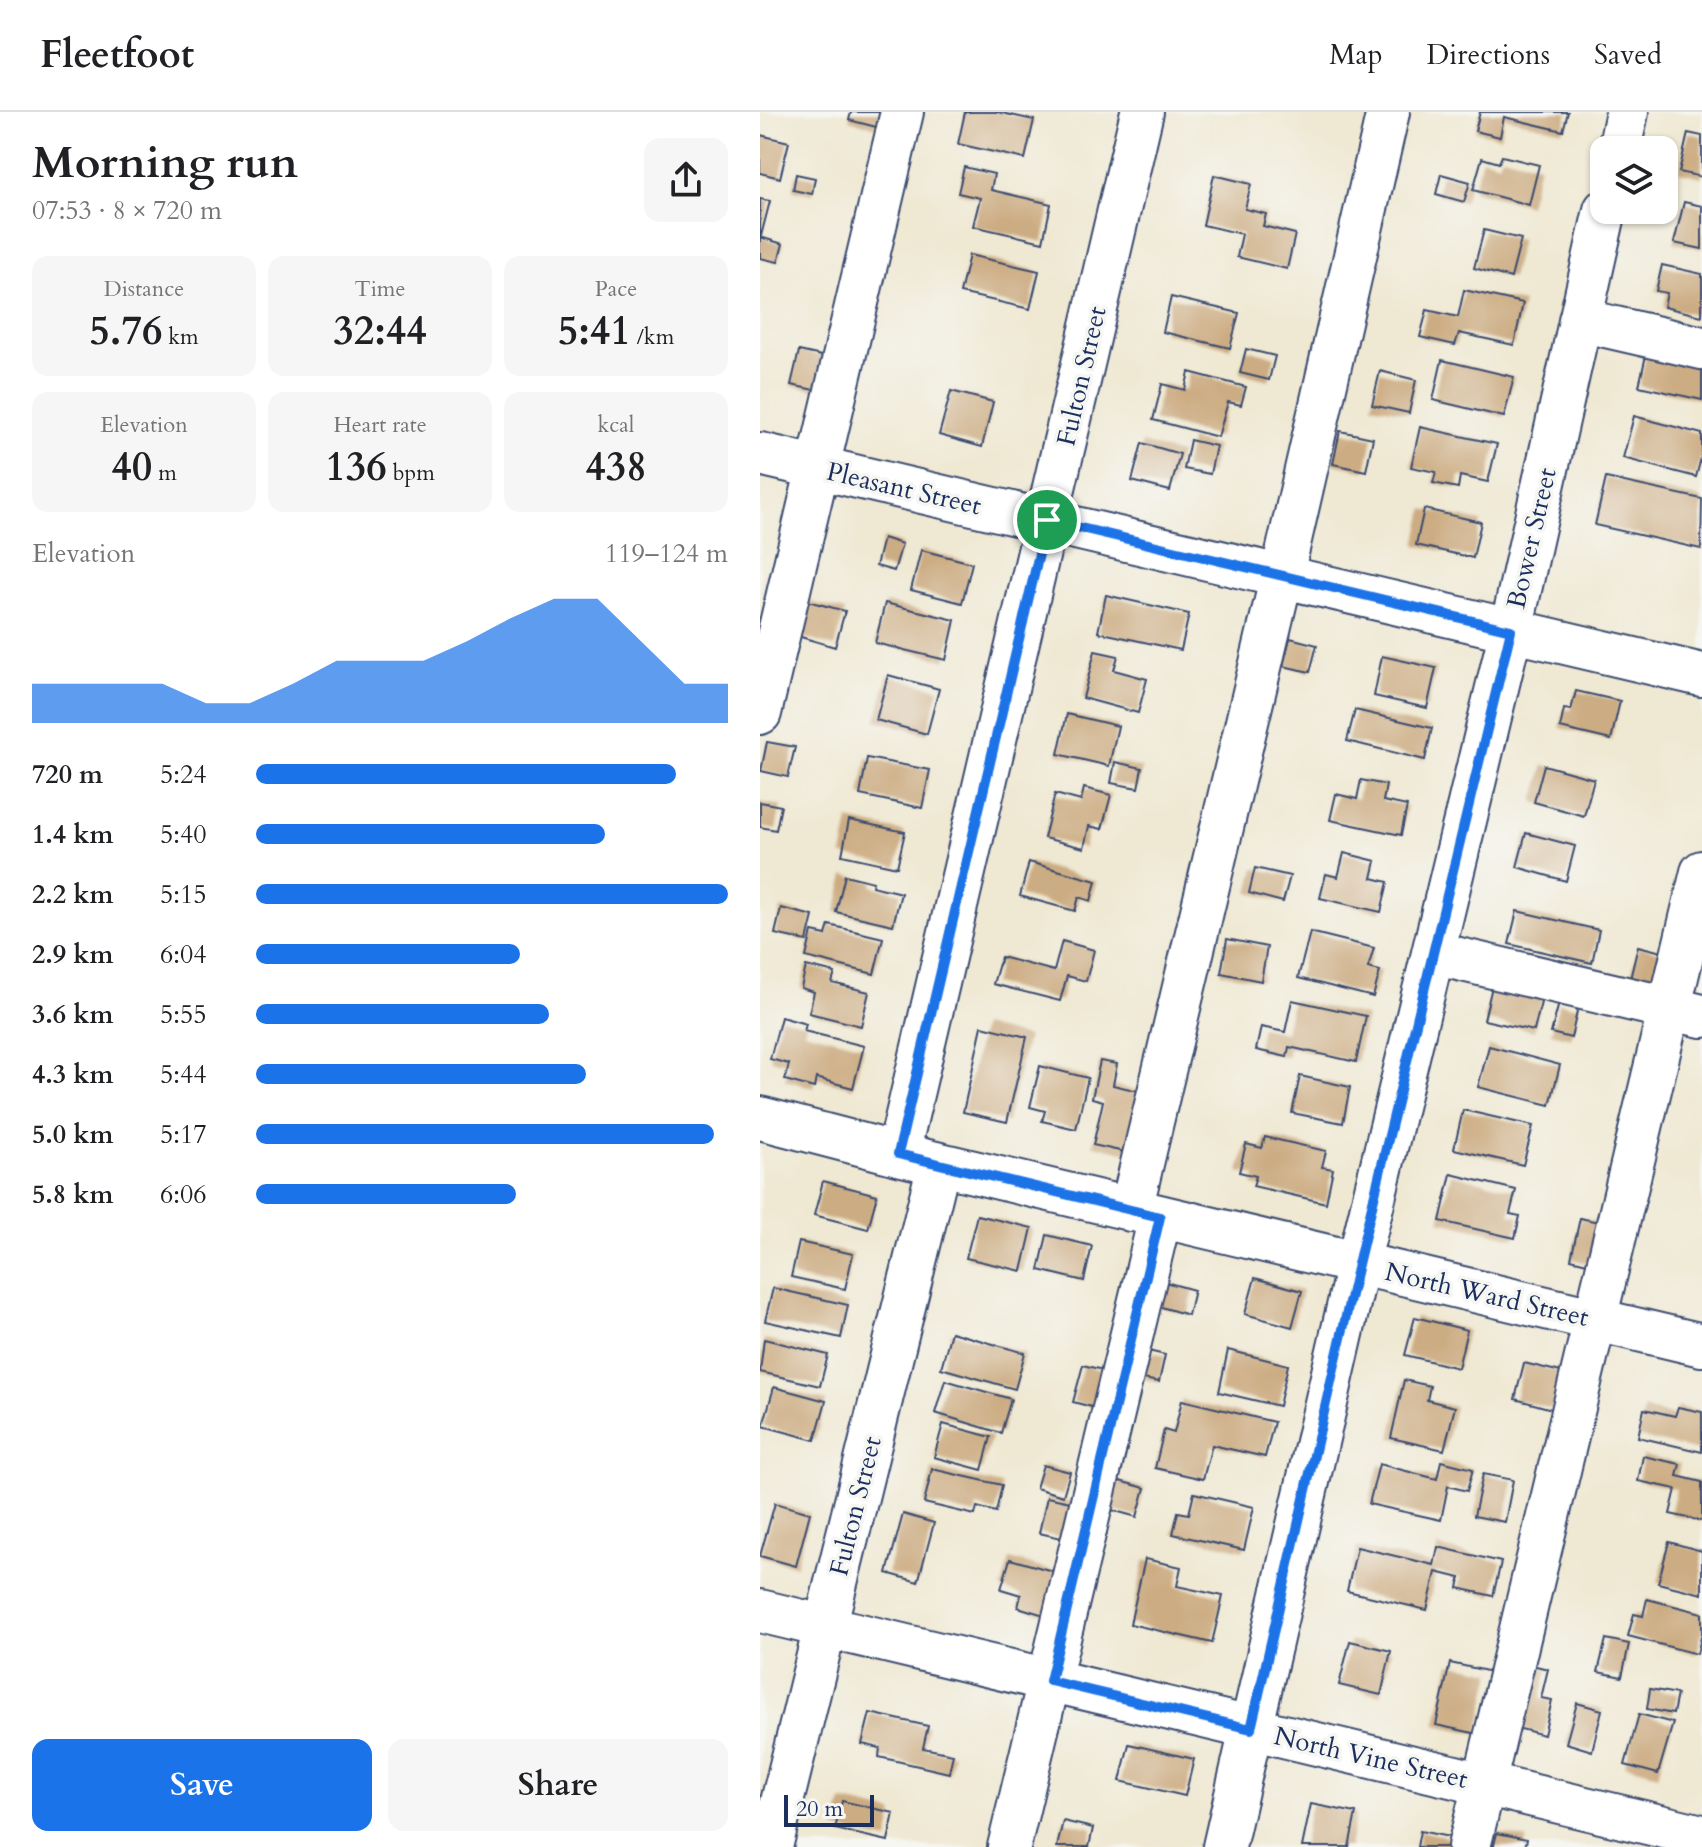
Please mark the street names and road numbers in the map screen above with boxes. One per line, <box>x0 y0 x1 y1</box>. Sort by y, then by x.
street label: Fulton Street <box>1048 303 1115 449</box>
street label: Pleasant Street <box>823 454 985 523</box>
street label: Bower Street <box>1498 464 1565 612</box>
street label: North Ward Street <box>1382 1254 1592 1335</box>
street label: Fulton Street <box>821 1433 890 1579</box>
street label: North Vine Street <box>1271 1718 1471 1797</box>

